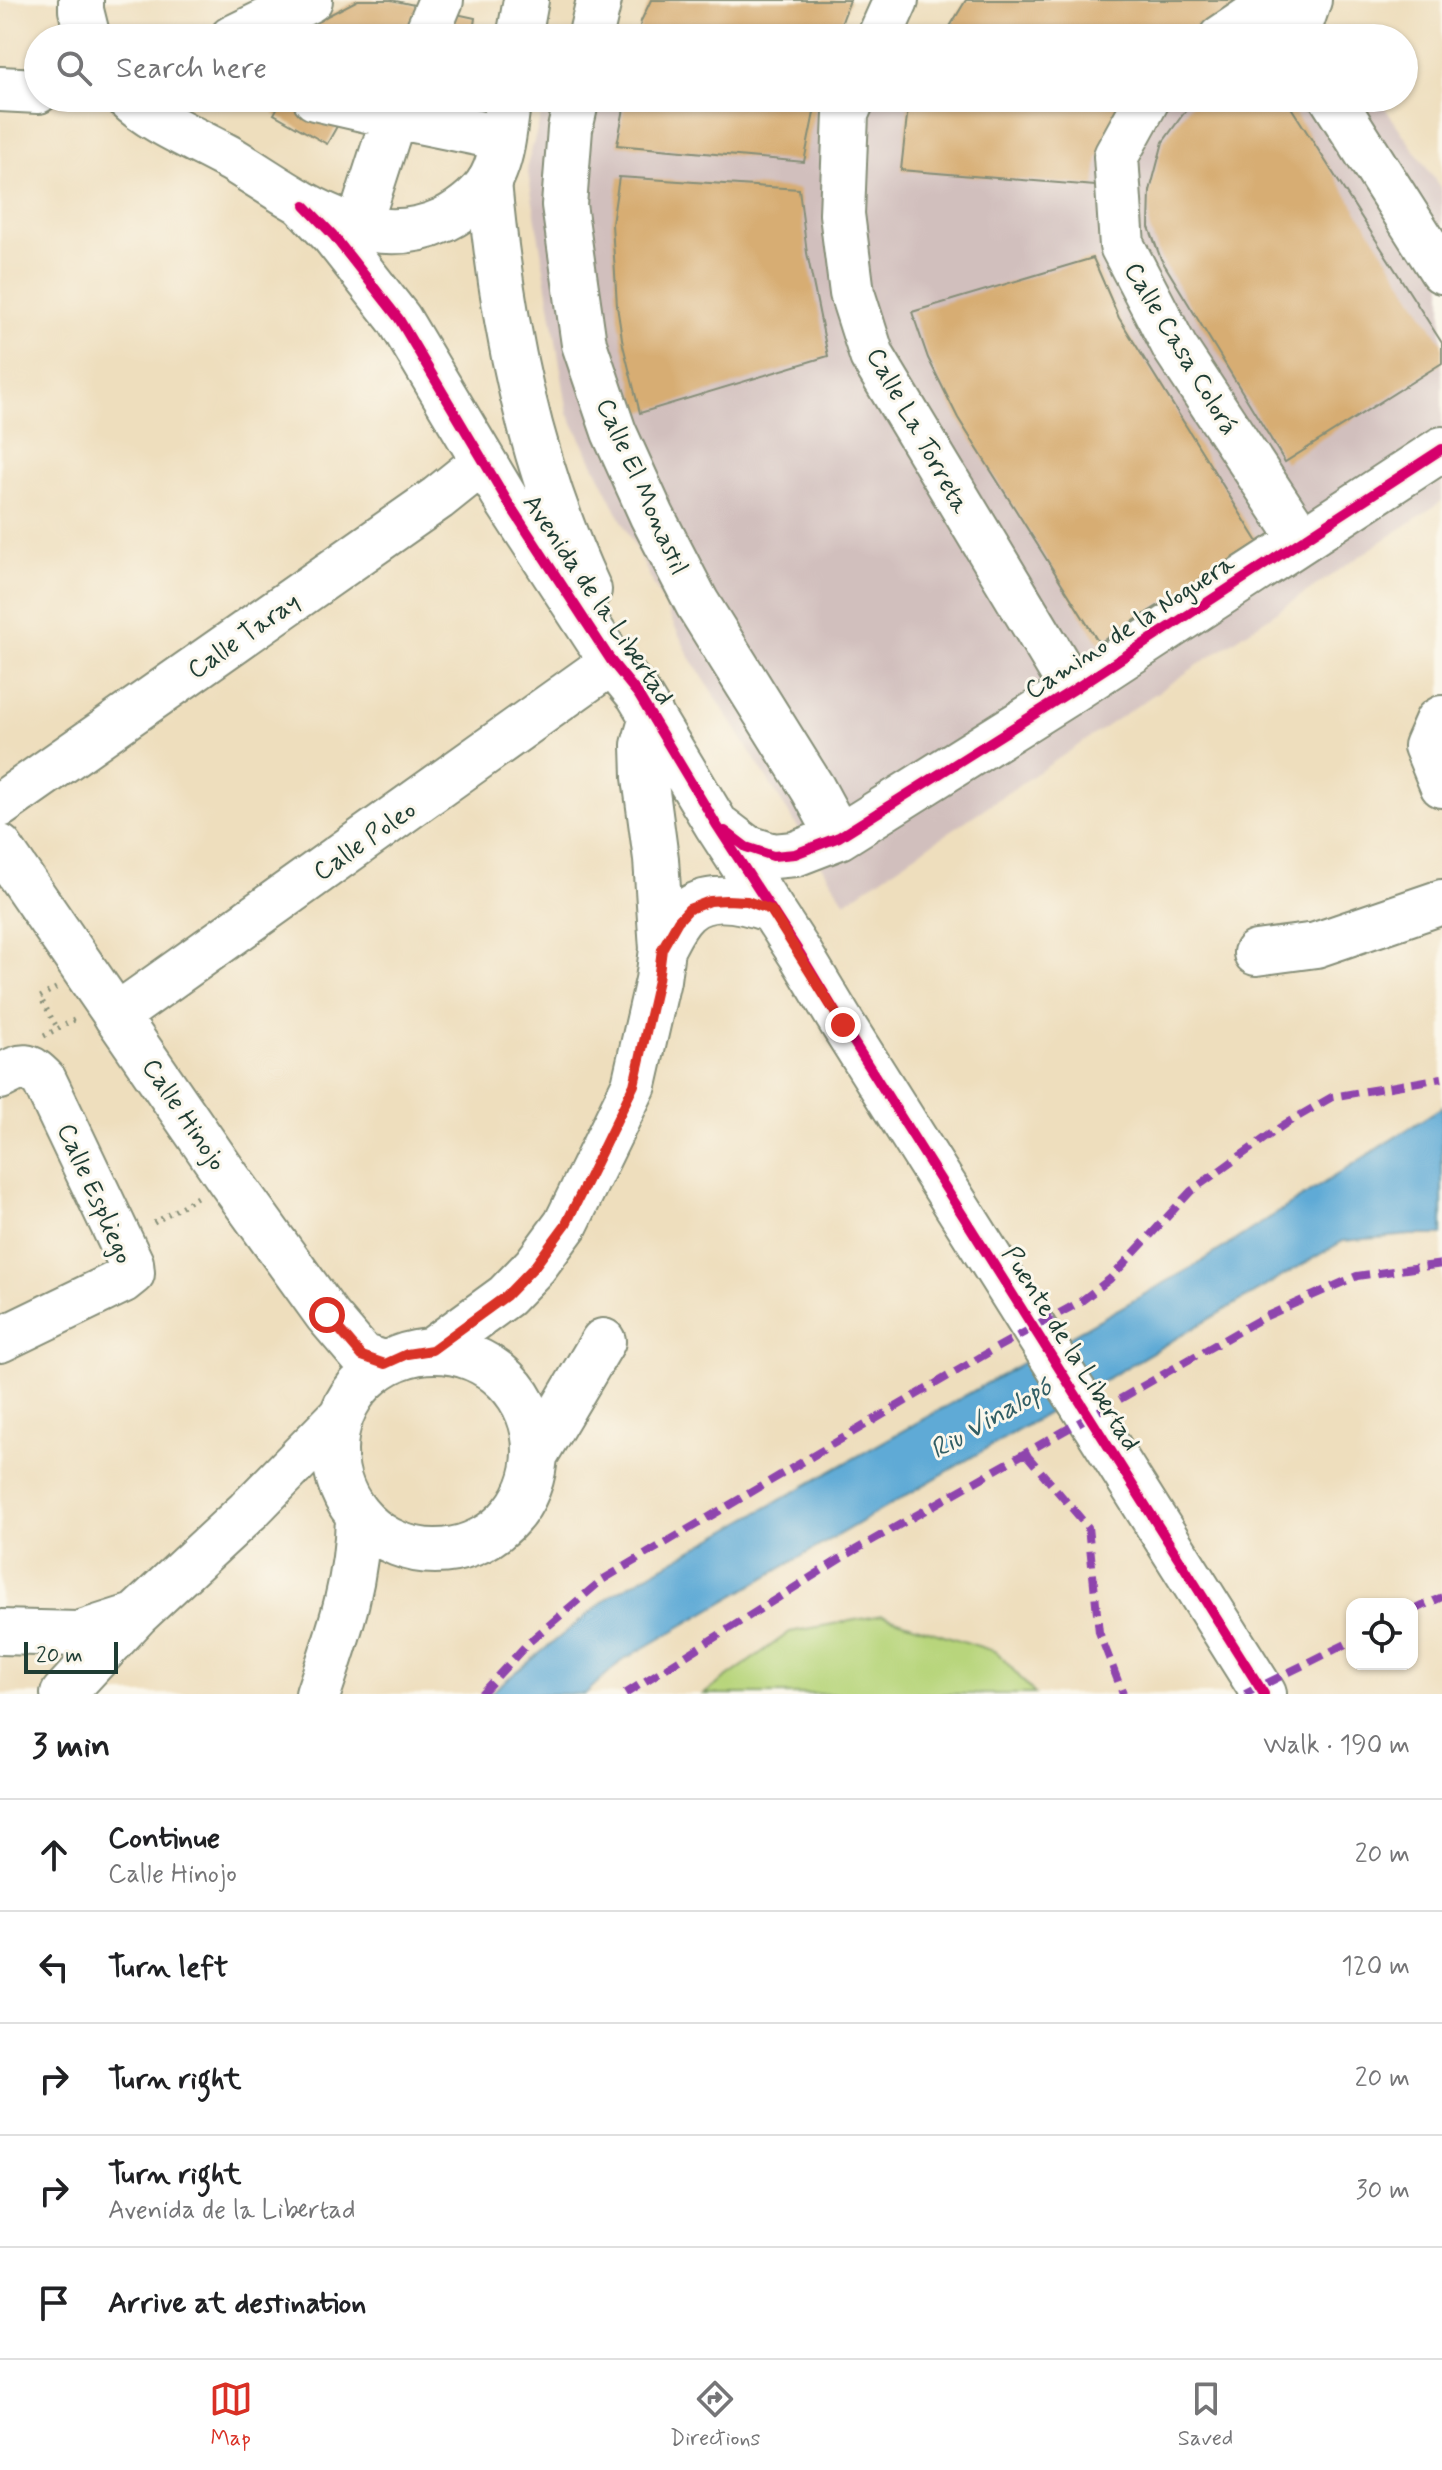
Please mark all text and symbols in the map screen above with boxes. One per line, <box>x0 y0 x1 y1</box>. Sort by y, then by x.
search box <box>24 24 1418 112</box>
icon: search <box>52 46 96 90</box>
text: Search here <box>116 49 267 88</box>
street label: Calle Casa Colorá <box>1115 256 1245 442</box>
street label: Calle La Torreta <box>858 342 977 520</box>
street label: Calle El Monastil <box>587 393 695 580</box>
street label: Avenida de la Libertad <box>514 488 681 712</box>
street label: Camino de la Noguera <box>1019 547 1242 708</box>
street label: Calle Taray <box>181 586 307 688</box>
street label: Calle Poleo <box>307 794 423 889</box>
route end <box>825 1007 861 1043</box>
street label: Calle Hinojo <box>133 1052 233 1178</box>
street label: Calle Espliego <box>48 1118 140 1270</box>
street label: Puente de la Libertad <box>993 1240 1147 1458</box>
route start <box>309 1297 345 1333</box>
water label: Riu Vinalopó <box>924 1368 1061 1469</box>
map controls <box>1346 1598 1418 1670</box>
button: locate <box>1346 1598 1418 1670</box>
scale bar <box>24 1638 118 1674</box>
text: 20 m <box>36 1642 83 1670</box>
text: 3 min <box>32 1724 110 1769</box>
text: Walk · 190 m <box>1263 1729 1410 1763</box>
text: Continue <box>108 1819 220 1858</box>
icon: ahead <box>32 1833 76 1877</box>
text: 20 m <box>1355 1838 1410 1872</box>
text: Calle Hinojo <box>108 1858 237 1892</box>
icon: left <box>32 1945 76 1989</box>
text: Turn left <box>108 1948 228 1987</box>
text: 120 m <box>1341 1950 1410 1984</box>
icon: right <box>32 2057 76 2101</box>
text: Turn right <box>108 2060 241 2099</box>
text: 20 m <box>1355 2062 1410 2096</box>
text: Turn right <box>108 2155 241 2194</box>
icon: right <box>32 2169 76 2213</box>
text: 30 m <box>1356 2174 1410 2208</box>
text: Avenida de la Libertad <box>108 2194 356 2228</box>
icon: arrive <box>32 2281 76 2325</box>
text: Arrive at destination <box>108 2284 366 2323</box>
tab: Map <box>209 2377 253 2453</box>
tab: Directions <box>670 2377 760 2453</box>
tab: Saved <box>1178 2377 1233 2453</box>

